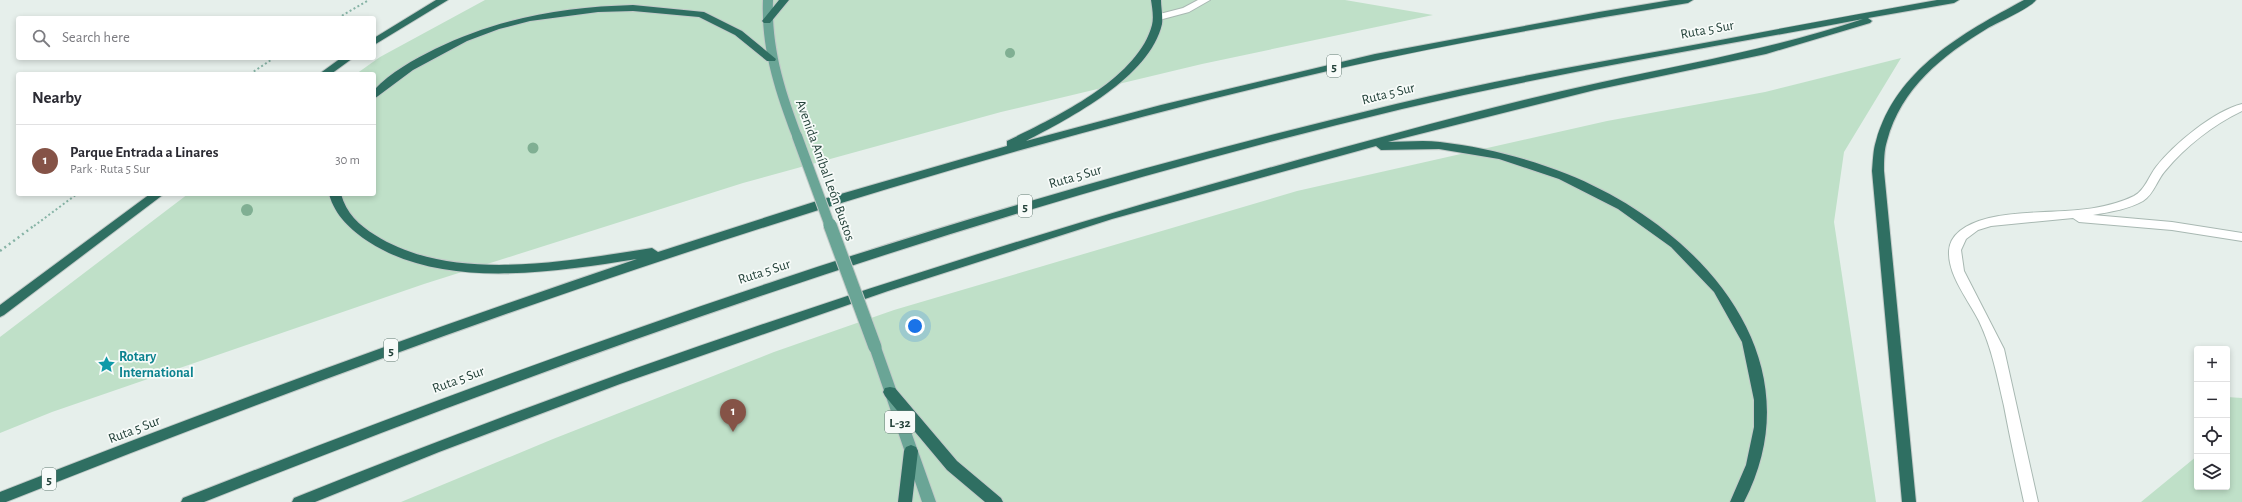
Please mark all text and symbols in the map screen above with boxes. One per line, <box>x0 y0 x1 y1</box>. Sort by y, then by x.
search box <box>16 16 376 60</box>
street label: Ruta 5 Sur <box>1679 18 1736 42</box>
icon: search <box>30 27 52 49</box>
text: Search here <box>62 30 130 45</box>
road number: 5 <box>1327 55 1341 77</box>
street label: Ruta 5 Sur <box>1360 81 1417 107</box>
text: Nearby <box>32 89 82 106</box>
street label: Avenida Aníbal León Bustos <box>793 98 857 243</box>
text: Parque Entrada a Linares <box>70 145 218 160</box>
text: 1 <box>43 154 47 167</box>
text: 30 m <box>335 154 360 167</box>
text: Park · Ruta 5 Sur <box>70 163 150 176</box>
street label: Ruta 5 Sur <box>1047 163 1104 191</box>
road number: 5 <box>1018 195 1032 217</box>
street label: Ruta 5 Sur <box>736 257 793 287</box>
your location <box>905 316 925 336</box>
road number: 5 <box>384 339 398 361</box>
map controls <box>2194 346 2230 490</box>
button: + <box>2194 346 2230 382</box>
place label: Rotary International <box>119 350 194 380</box>
place icon: Rotary International <box>96 354 116 374</box>
street label: Ruta 5 Sur <box>430 364 487 396</box>
button: − <box>2194 382 2230 418</box>
pin: 1 <box>720 399 746 432</box>
road number: L-32 <box>885 411 915 433</box>
street label: Ruta 5 Sur <box>107 414 163 446</box>
button: locate <box>2194 418 2230 454</box>
button: layers <box>2194 454 2230 490</box>
road number: 5 <box>42 468 56 490</box>

